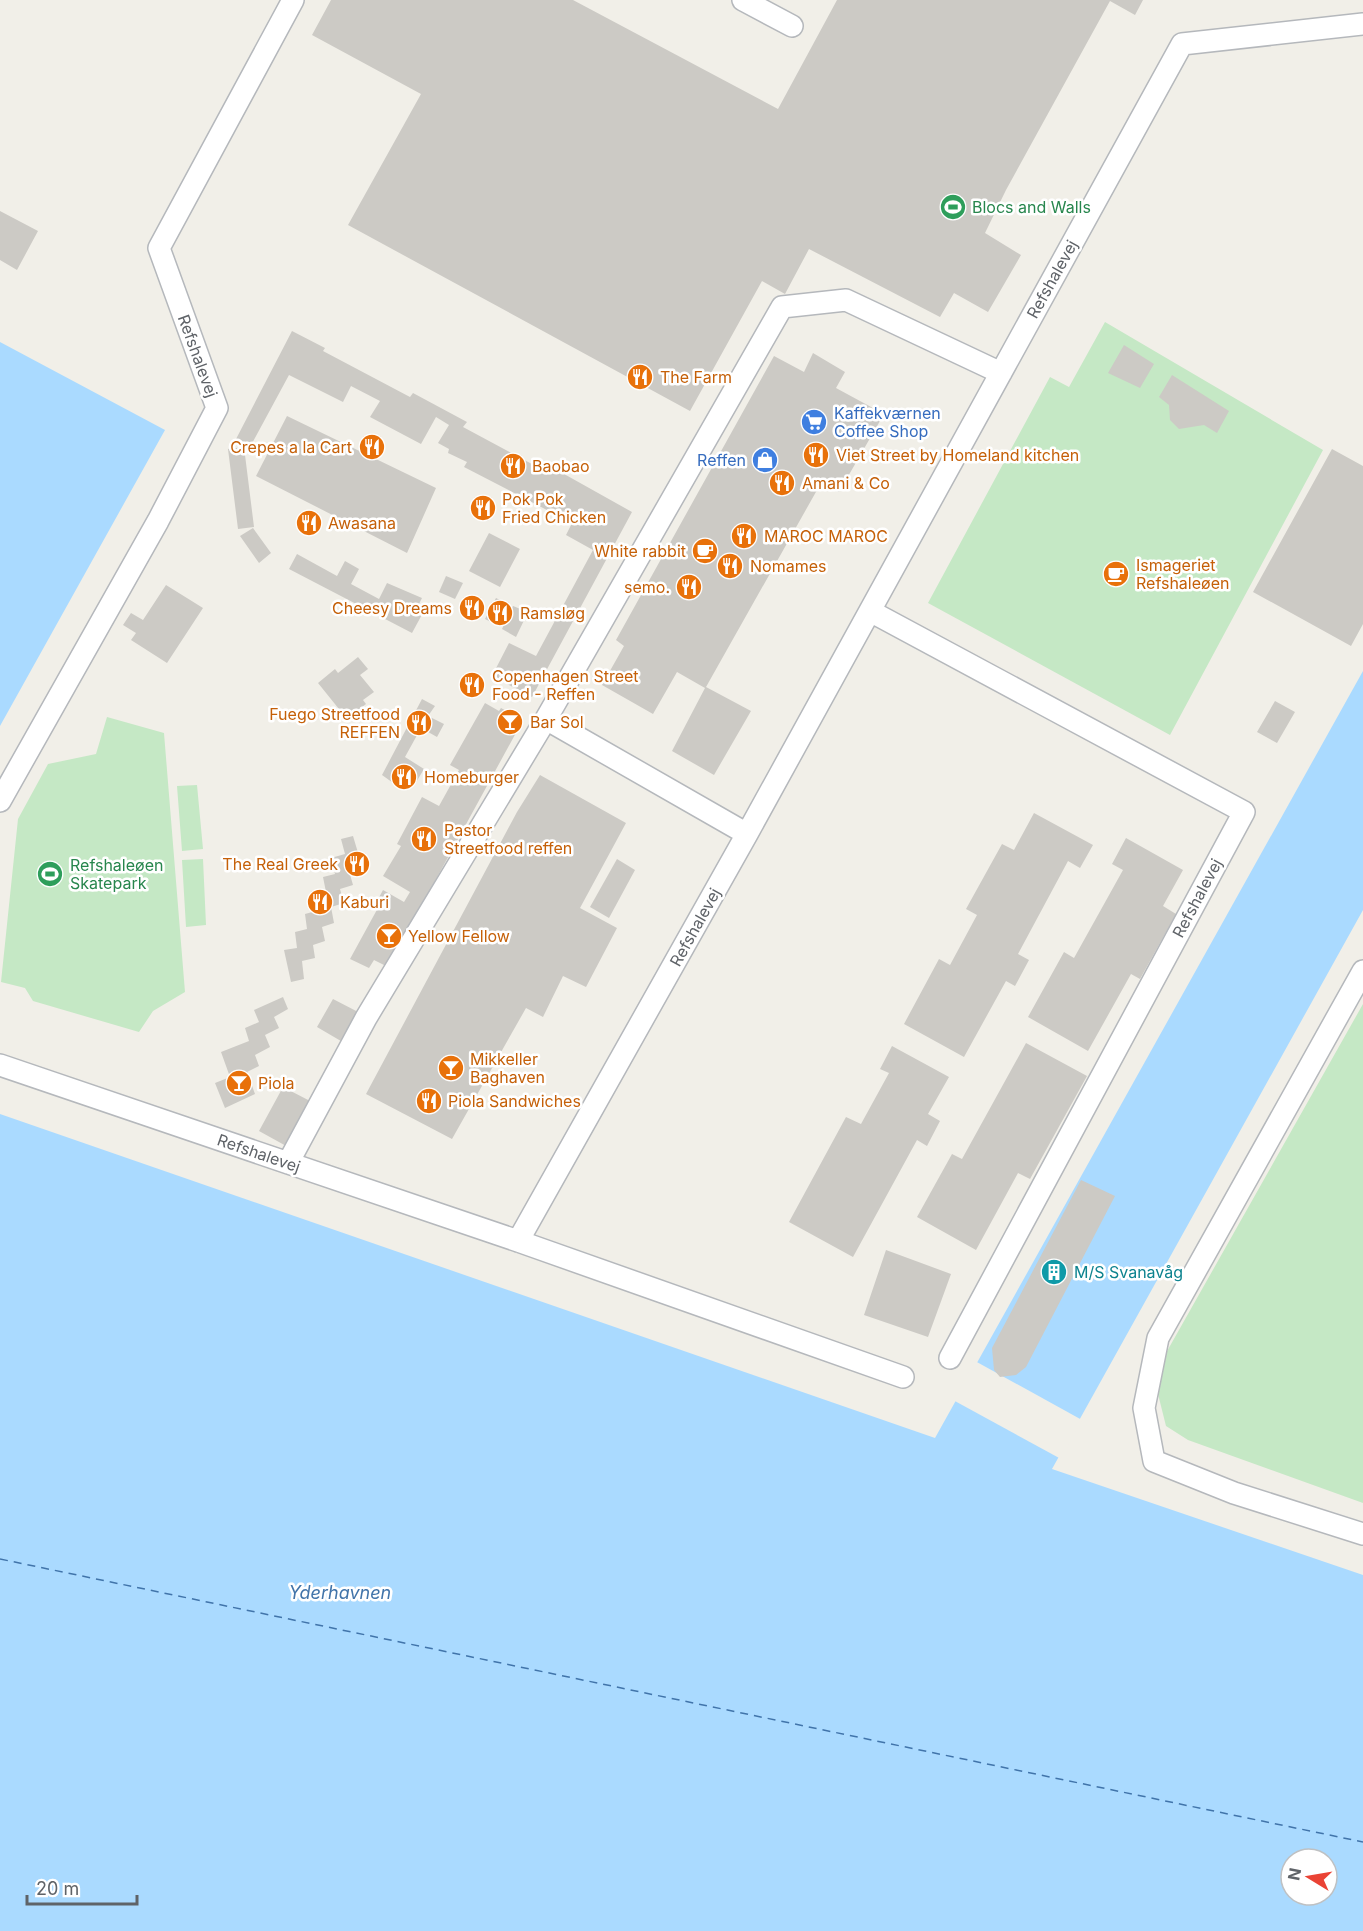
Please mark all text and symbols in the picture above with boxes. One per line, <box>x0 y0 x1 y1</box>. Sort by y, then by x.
sports icon: Blocs and Walls <box>938 192 968 222</box>
place label: Blocs and Walls <box>972 197 1091 217</box>
street label: Refshalevej <box>1022 236 1082 322</box>
street label: Refshalevej <box>174 312 222 400</box>
restaurant icon: The Farm <box>625 362 655 392</box>
place label: The Farm <box>660 367 732 387</box>
place label: Kaffekværnen Coffee Shop <box>834 403 941 441</box>
supermarket icon: Kaffekværnen Coffee Shop <box>799 407 829 437</box>
restaurant icon: Crepes a la Cart <box>357 432 387 462</box>
place label: Crepes a la Cart <box>230 437 352 457</box>
restaurant icon: Viet Street by Homeland kitchen <box>801 440 831 470</box>
shop icon: Reffen <box>750 445 780 475</box>
place label: Viet Street by Homeland kitchen <box>836 445 1079 465</box>
place label: Reffen <box>697 450 746 470</box>
restaurant icon: Baobao <box>498 451 528 481</box>
place label: Baobao <box>532 456 590 476</box>
restaurant icon: Amani & Co <box>767 468 797 498</box>
place label: Amani & Co <box>802 473 890 493</box>
place label: Pok Pok Fried Chicken <box>502 489 606 527</box>
restaurant icon: Pok Pok Fried Chicken <box>468 493 498 523</box>
restaurant icon: Awasana <box>294 508 324 538</box>
place label: Awasana <box>328 513 396 533</box>
restaurant icon: MAROC MAROC <box>729 521 759 551</box>
place label: MAROC MAROC <box>764 526 888 546</box>
cafe icon: White rabbit <box>690 536 720 566</box>
place label: White rabbit <box>594 541 686 561</box>
restaurant icon: Nomames <box>715 551 745 581</box>
place label: Ismageriet Refshaleøen <box>1136 555 1229 593</box>
place label: Nomames <box>750 556 826 576</box>
cafe icon: Ismageriet Refshaleøen <box>1101 559 1131 589</box>
restaurant icon: semo. <box>674 572 704 602</box>
place label: semo. <box>624 577 670 597</box>
restaurant icon: Cheesy Dreams <box>457 593 487 623</box>
place label: Cheesy Dreams <box>332 598 452 618</box>
restaurant icon: Ramsløg <box>485 598 515 628</box>
place label: Ramsløg <box>520 603 585 623</box>
place label: Copenhagen Street Food - Reffen <box>492 666 639 704</box>
restaurant icon: Copenhagen Street Food - Reffen <box>457 670 487 700</box>
place label: Fuego Streetfood REFFEN <box>269 704 400 742</box>
bar icon: Bar Sol <box>495 707 525 737</box>
restaurant icon: Fuego Streetfood REFFEN <box>404 708 434 738</box>
place label: Bar Sol <box>530 712 584 732</box>
restaurant icon: Homeburger <box>389 762 419 792</box>
place label: Homeburger <box>424 767 519 787</box>
place label: Pastor Streetfood reffen <box>444 820 572 858</box>
restaurant icon: Pastor Streetfood reffen <box>409 824 439 854</box>
restaurant icon: The Real Greek <box>342 849 372 879</box>
place label: The Real Greek <box>222 854 338 874</box>
place label: Refshaleøen Skatepark <box>70 855 163 893</box>
street label: Refshalevej <box>1168 855 1226 941</box>
sports icon: Refshaleøen Skatepark <box>35 859 65 889</box>
street label: Refshalevej <box>665 884 725 970</box>
restaurant icon: Kaburi <box>305 887 335 917</box>
place label: Kaburi <box>340 892 389 912</box>
bar icon: Yellow Fellow <box>374 921 404 951</box>
place label: Yellow Fellow <box>408 926 510 946</box>
place label: Mikkeller Baghaven <box>470 1049 545 1087</box>
bar icon: Mikkeller Baghaven <box>436 1053 466 1083</box>
bar icon: Piola <box>224 1068 254 1098</box>
place label: Piola <box>258 1073 295 1093</box>
restaurant icon: Piola Sandwiches <box>414 1086 444 1116</box>
place label: Piola Sandwiches <box>448 1091 581 1111</box>
street label: Refshalevej <box>215 1129 303 1177</box>
building icon: M/S Svanavåg <box>1039 1257 1069 1287</box>
place label: M/S Svanavåg <box>1074 1262 1183 1282</box>
water label: Yderhavnen <box>289 1582 391 1603</box>
north arrow <box>1279 1847 1339 1907</box>
text: N <box>1283 1866 1305 1882</box>
scale bar <box>27 1868 136 1906</box>
text: 20 m <box>36 1878 79 1899</box>

